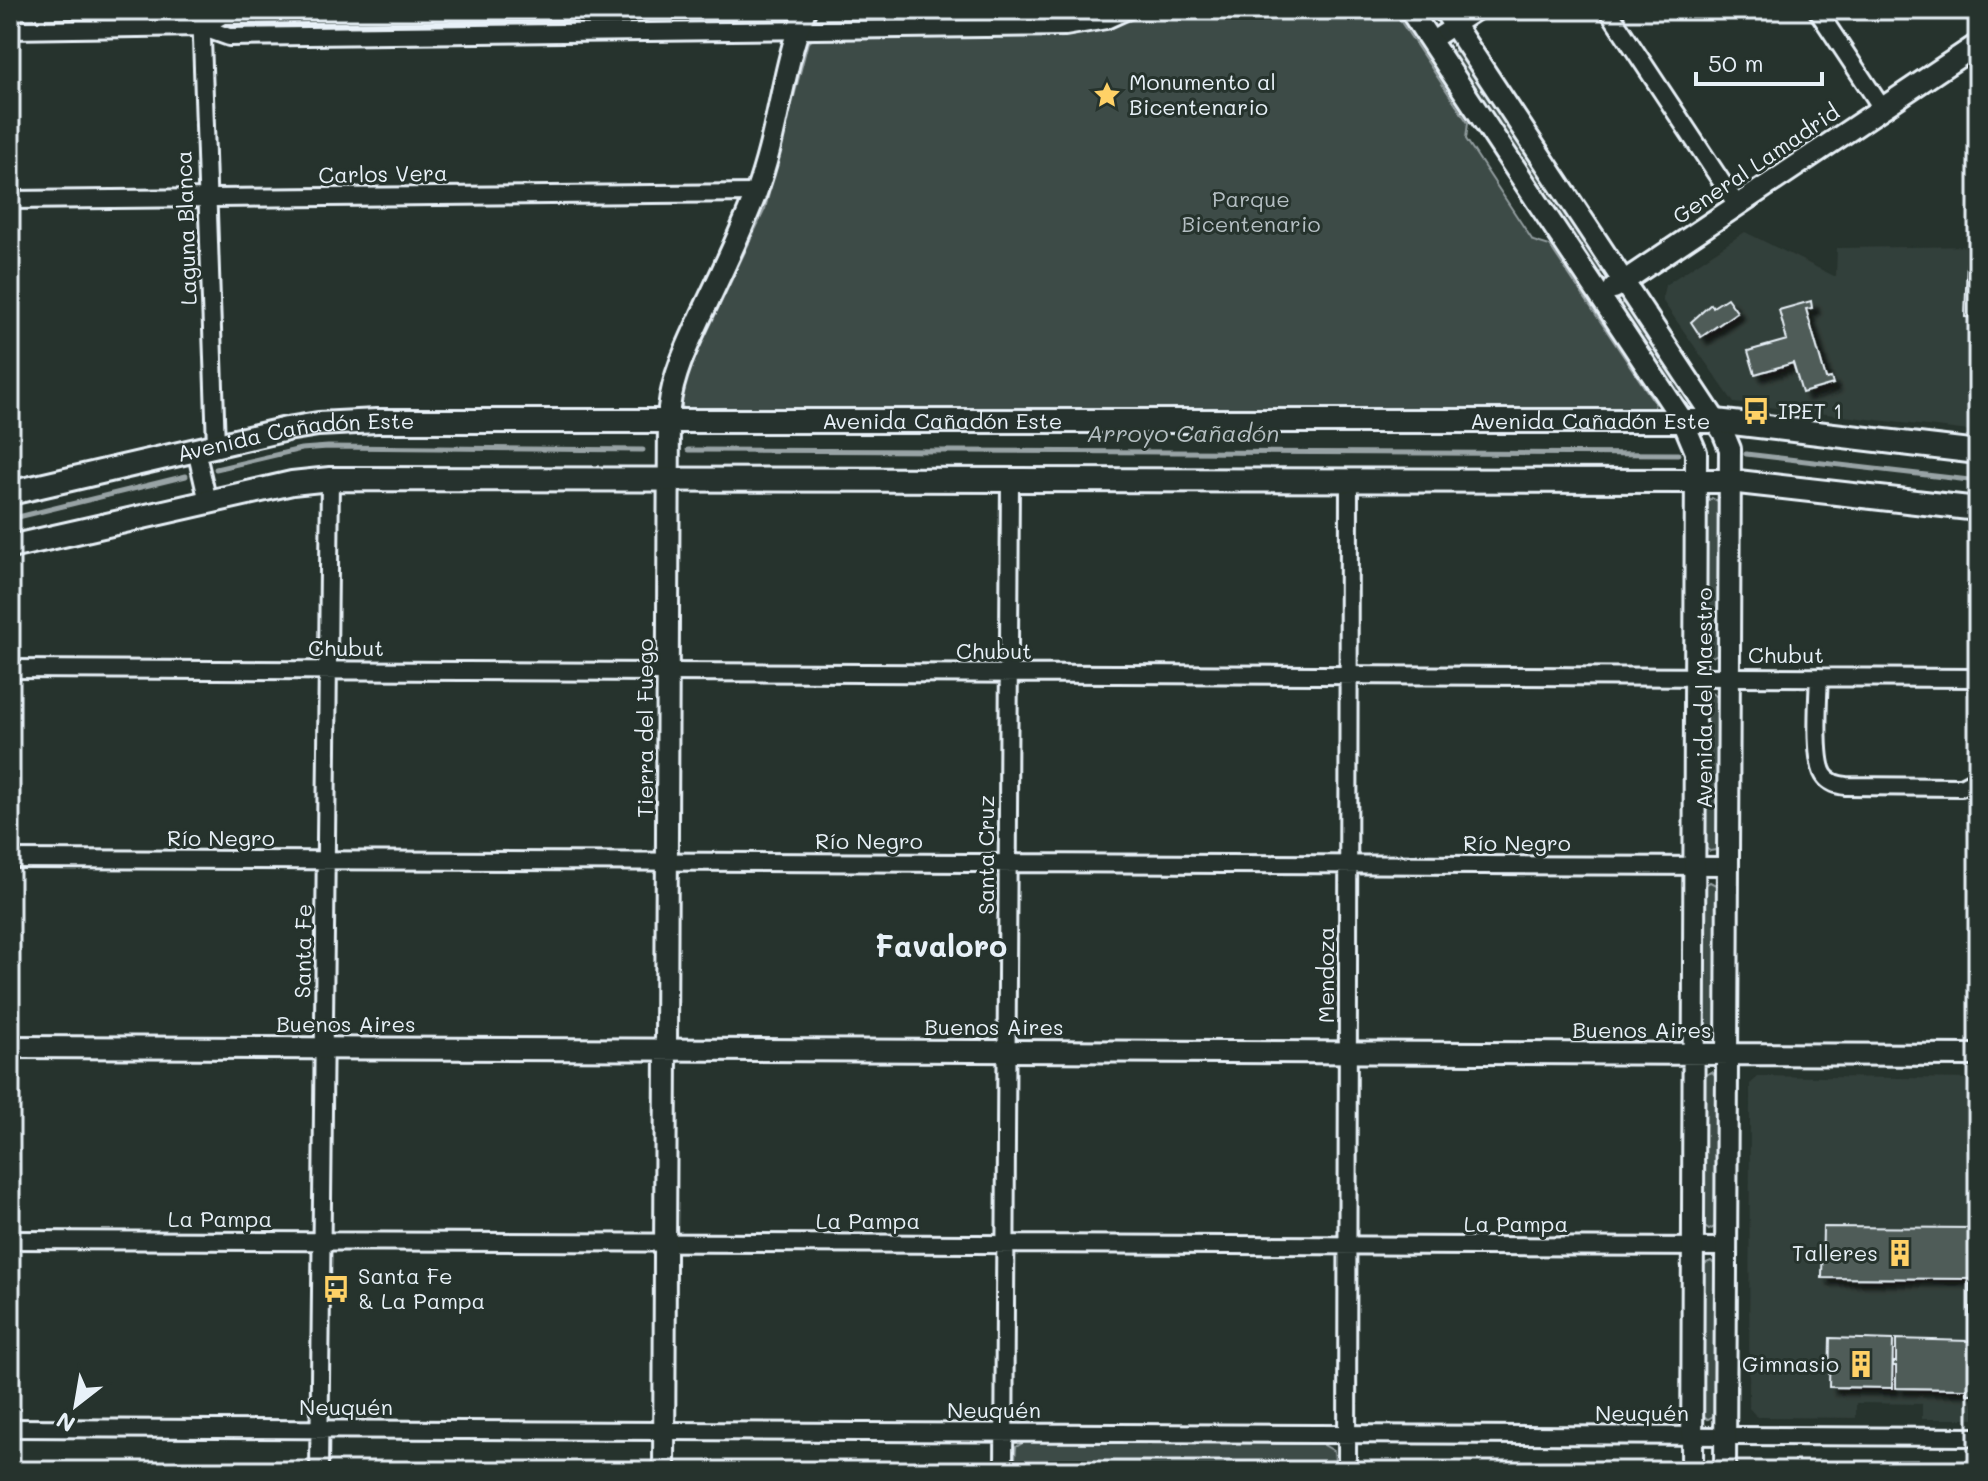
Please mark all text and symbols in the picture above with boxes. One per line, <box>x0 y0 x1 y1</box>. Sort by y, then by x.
scale bar <box>1696 36 1822 86</box>
text: 50 m <box>1708 47 1764 78</box>
place label: Monumento al Bicentenario <box>1129 67 1276 121</box>
place icon: Monumento al Bicentenario <box>1092 80 1122 110</box>
street label: General Lamadrid <box>1667 97 1845 230</box>
street label: Laguna Blanca <box>168 150 203 306</box>
street label: Carlos Vera <box>318 158 448 189</box>
park label: Parque Bicentenario <box>1181 184 1321 238</box>
bus stop icon: IPET 1 <box>1741 396 1771 426</box>
place label: IPET 1 <box>1778 396 1843 425</box>
street label: Avenida Cañadón Este <box>174 406 414 468</box>
street label: Avenida Cañadón Este <box>822 406 1062 435</box>
street label: Avenida Cañadón Este <box>1470 406 1710 435</box>
water label: Arroyo Cañadón <box>1087 417 1279 448</box>
street label: Avenida del Maestro <box>1689 587 1718 809</box>
street label: Chubut <box>308 633 384 662</box>
street label: Chubut <box>956 636 1032 665</box>
street label: Tierra del Fuego <box>630 638 659 818</box>
street label: Chubut <box>1748 640 1824 669</box>
street label: Santa Cruz <box>971 795 1000 915</box>
street label: Río Negro <box>167 823 275 852</box>
street label: Río Negro <box>815 826 923 855</box>
street label: Río Negro <box>1463 828 1571 857</box>
street label: Santa Fe <box>287 903 318 999</box>
district label: Favaloro <box>875 925 1007 965</box>
street label: Mendoza <box>1311 927 1340 1023</box>
street label: Buenos Aires <box>276 1009 416 1038</box>
street label: Buenos Aires <box>924 1012 1064 1041</box>
street label: Buenos Aires <box>1572 1015 1712 1044</box>
street label: La Pampa <box>168 1204 272 1233</box>
street label: La Pampa <box>816 1206 920 1235</box>
street label: La Pampa <box>1464 1209 1568 1238</box>
place label: Talleres <box>1792 1238 1878 1267</box>
building icon: Talleres <box>1885 1238 1915 1268</box>
place label: Santa Fe & La Pampa <box>358 1261 485 1315</box>
bus stop icon: Santa Fe & La Pampa <box>321 1274 351 1304</box>
place label: Gimnasio <box>1742 1349 1839 1378</box>
building icon: Gimnasio <box>1846 1349 1876 1379</box>
north arrow <box>36 1365 116 1445</box>
street label: Neuquén <box>299 1392 393 1421</box>
street label: Neuquén <box>947 1395 1041 1424</box>
street label: Neuquén <box>1595 1398 1689 1427</box>
text: N <box>51 1406 80 1439</box>

